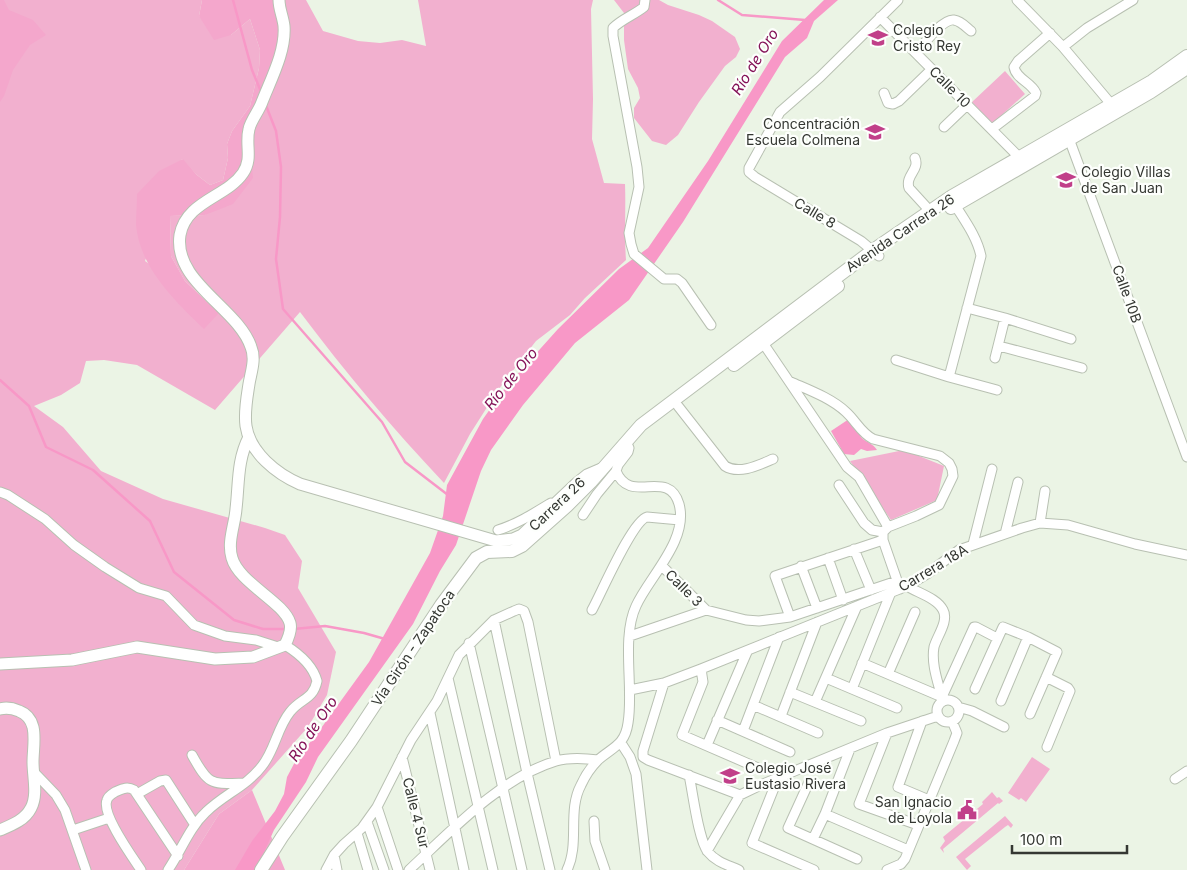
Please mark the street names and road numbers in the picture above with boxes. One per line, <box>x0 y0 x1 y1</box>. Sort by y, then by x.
street label: Calle 10 <box>926 62 975 111</box>
street label: Avenida Carrera 26 <box>842 190 957 275</box>
street label: Calle 8 <box>791 194 839 232</box>
street label: Calle 10B <box>1109 262 1146 325</box>
street label: Carrera 26 <box>525 473 588 534</box>
street label: Carrera 18A <box>895 540 971 595</box>
street label: Calle 3 <box>662 566 706 610</box>
street label: Vía Girón - Zapatoca <box>367 586 458 709</box>
street label: Calle 4 Sur <box>399 776 434 850</box>

